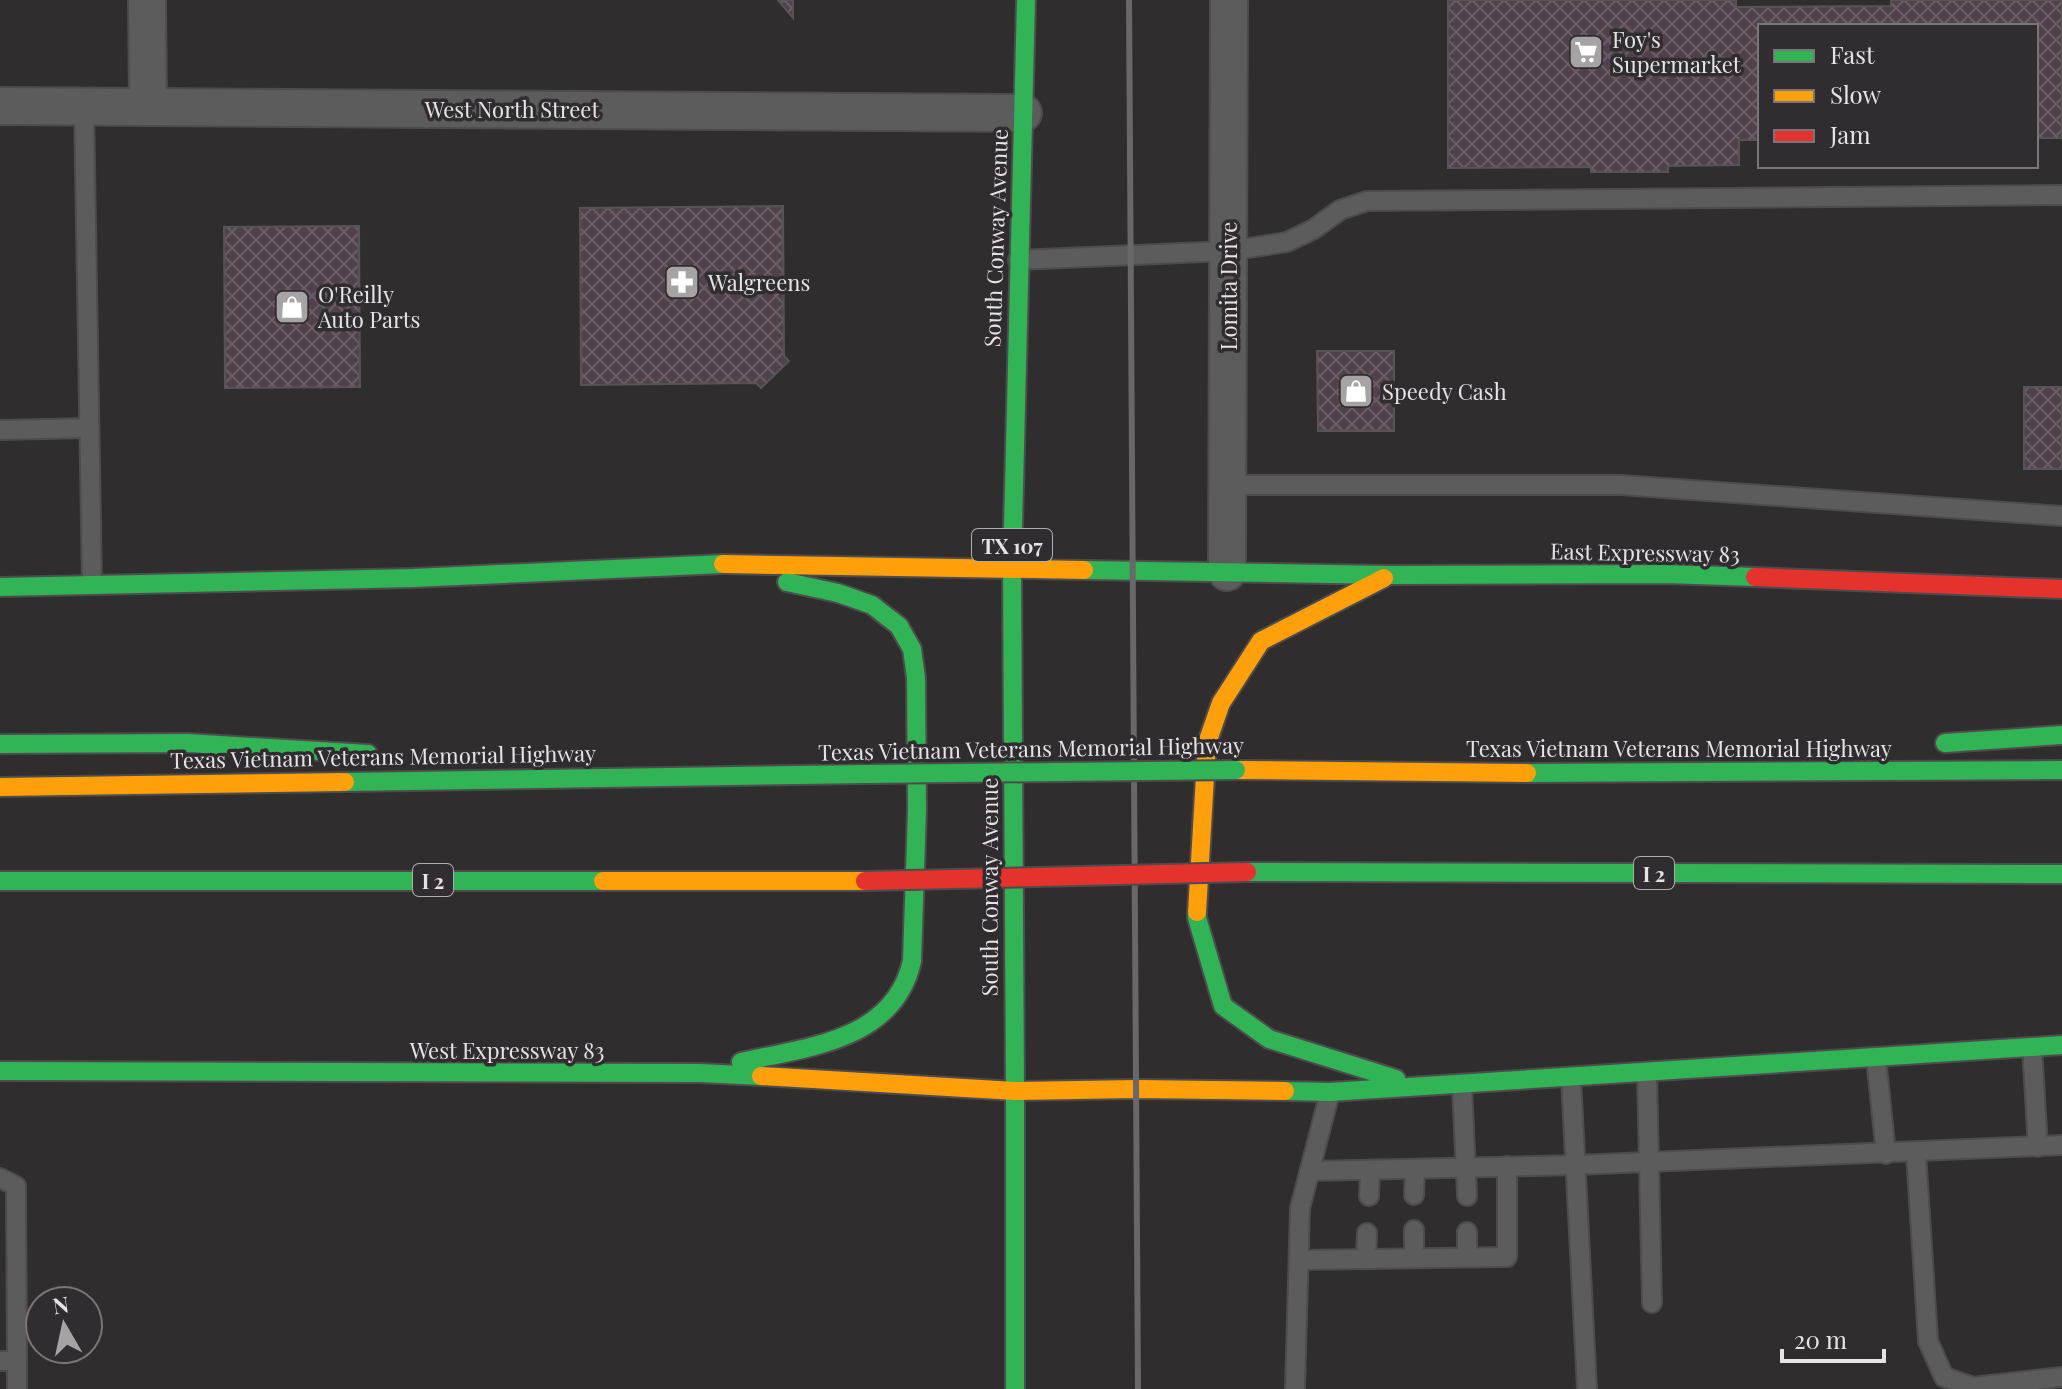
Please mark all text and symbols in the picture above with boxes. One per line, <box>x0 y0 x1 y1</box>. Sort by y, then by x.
place label: Foy's Supermarket <box>1612 24 1742 79</box>
legend <box>1758 24 2038 168</box>
supermarket icon: Foy's Supermarket <box>1567 33 1605 71</box>
text: Fast <box>1830 38 1875 70</box>
text: Slow <box>1830 78 1882 110</box>
street label: West North Street <box>424 94 600 124</box>
text: Jam <box>1829 118 1871 150</box>
street label: South Conway Avenue <box>976 128 1014 348</box>
street label: Lomita Drive <box>1213 222 1243 350</box>
pharmacy icon: Walgreens <box>663 263 701 301</box>
place label: Walgreens <box>707 267 810 297</box>
place label: O'Reilly Auto Parts <box>317 279 420 334</box>
shop icon: O'Reilly Auto Parts <box>273 288 311 326</box>
shop icon: Speedy Cash <box>1337 372 1375 410</box>
place label: Speedy Cash <box>1382 376 1507 406</box>
road number: TX 107 <box>972 529 1052 561</box>
street label: East Expressway 83 <box>1550 535 1740 569</box>
street label: Texas Vietnam Veterans Memorial Highway <box>818 729 1244 767</box>
street label: Texas Vietnam Veterans Memorial Highway <box>1466 733 1892 763</box>
street label: Texas Vietnam Veterans Memorial Highway <box>170 737 596 775</box>
street label: South Conway Avenue <box>974 778 1004 996</box>
road number: I 2 <box>1634 857 1674 889</box>
road number: I 2 <box>413 864 453 896</box>
street label: West Expressway 83 <box>409 1035 604 1065</box>
north arrow <box>24 1285 104 1365</box>
text: N <box>51 1288 71 1320</box>
scale bar <box>1782 1313 1884 1363</box>
text: 20 m <box>1794 1323 1847 1355</box>

